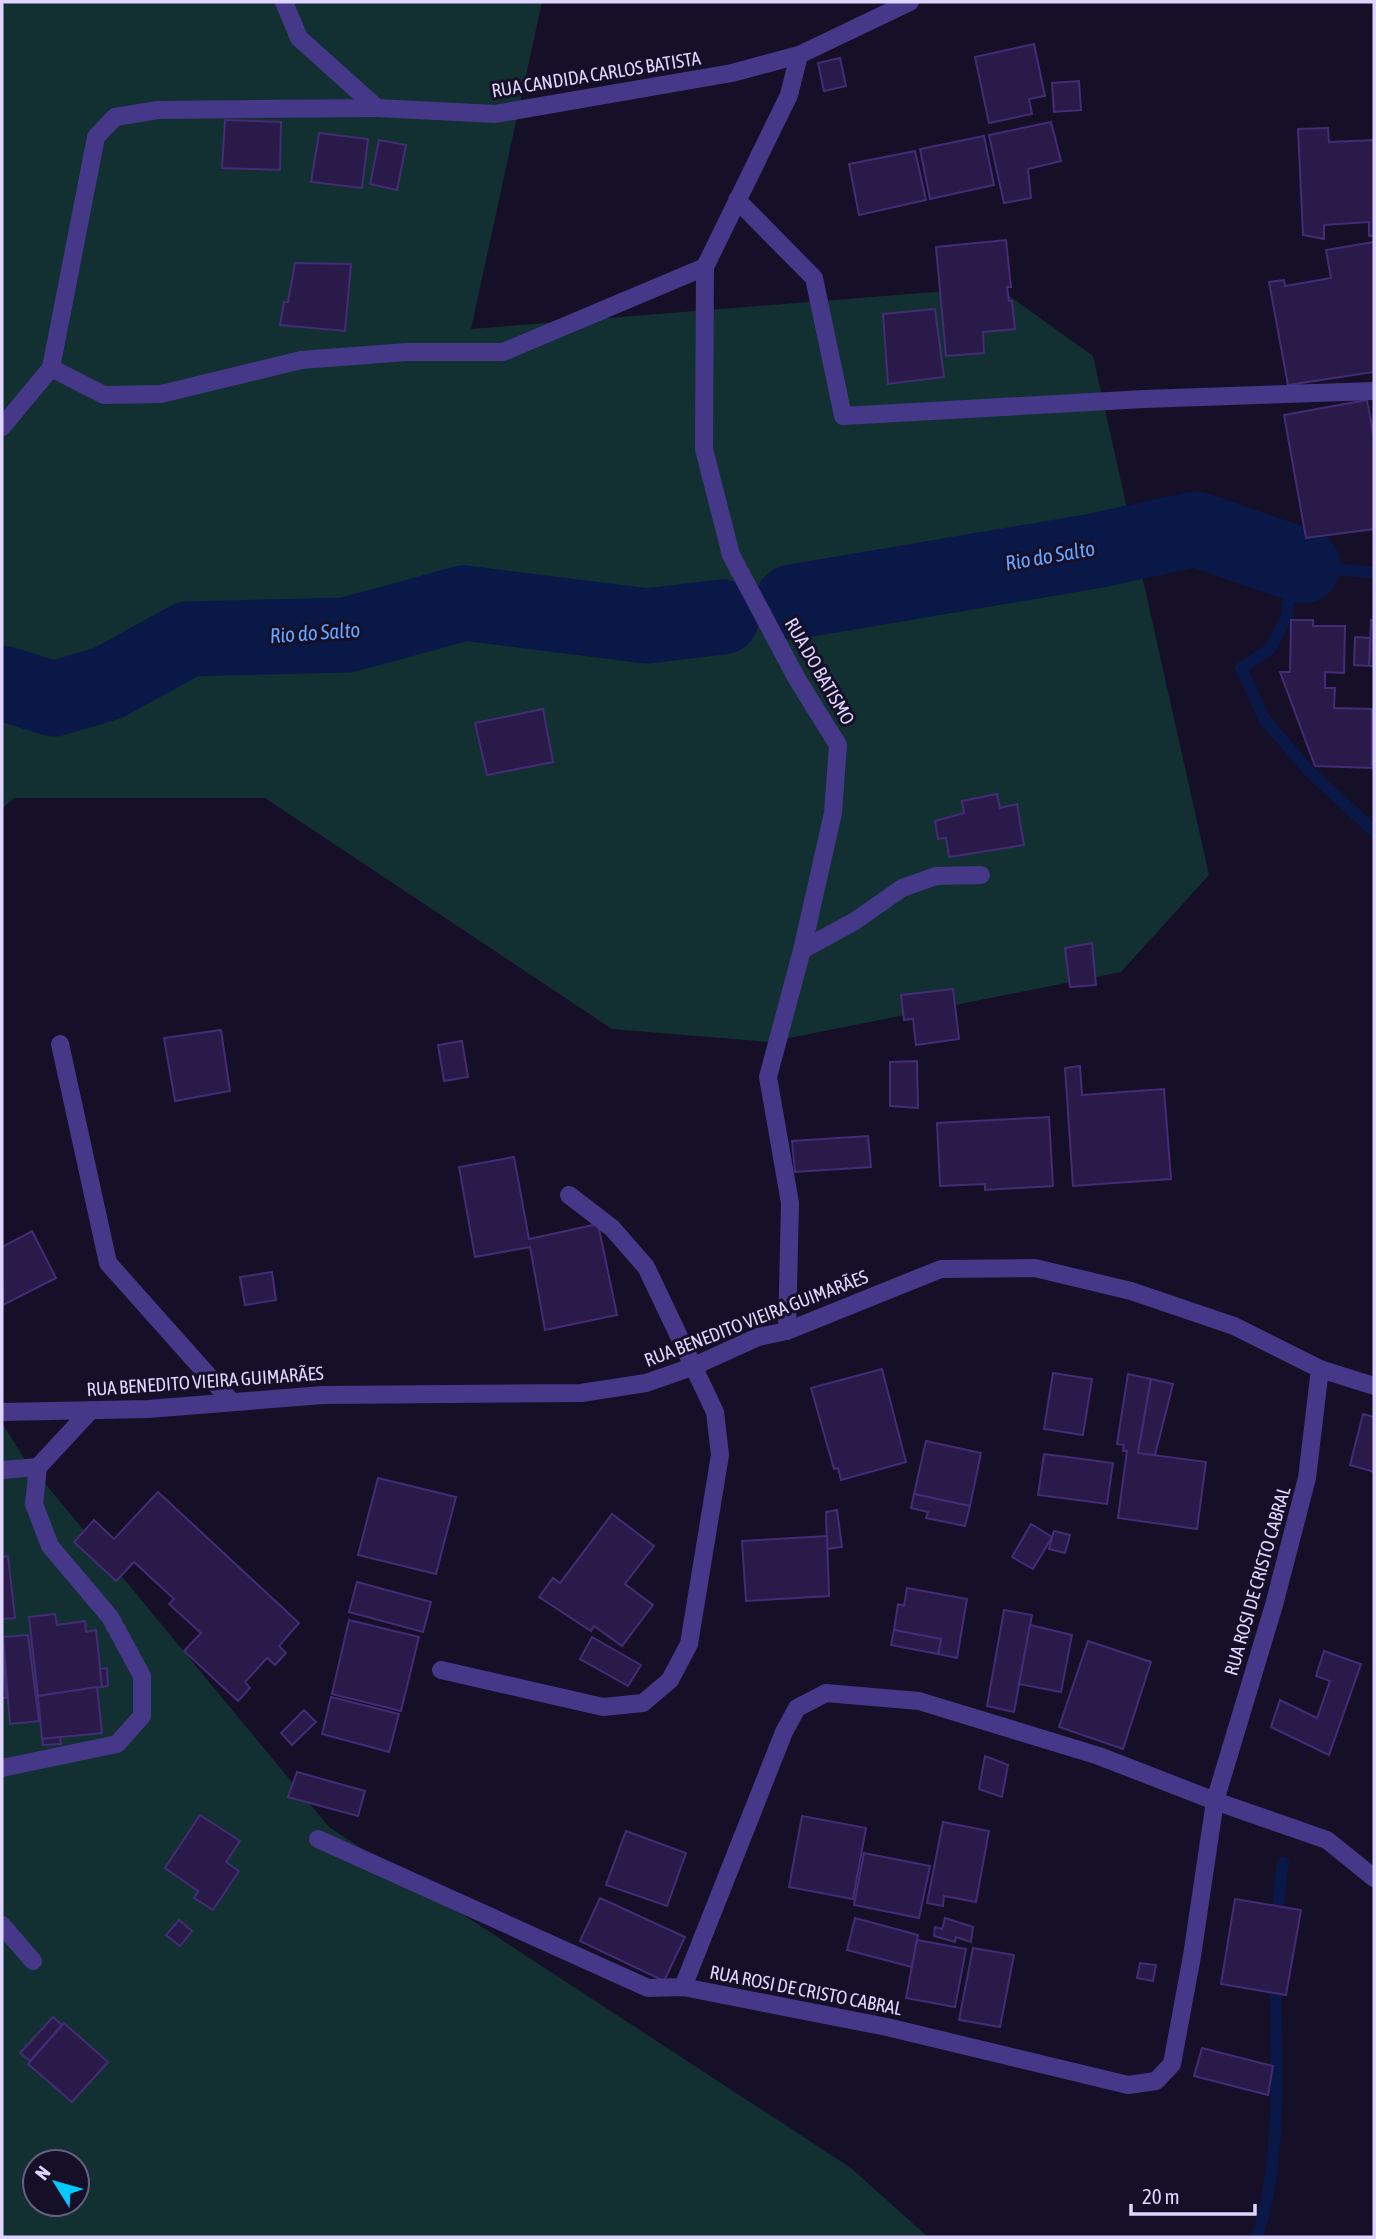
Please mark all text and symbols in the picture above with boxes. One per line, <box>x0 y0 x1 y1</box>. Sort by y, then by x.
street label: RUA CANDIDA CARLOS BATISTA <box>490 46 703 101</box>
water label: Rio do Salto <box>1003 535 1097 575</box>
street label: RUA DO BATISMO <box>781 614 859 728</box>
water label: Rio do Salto <box>269 617 361 647</box>
street label: RUA BENEDITO VIEIRA GUIMARÃES <box>641 1265 871 1371</box>
street label: RUA BENEDITO VIEIRA GUIMARÃES <box>86 1362 324 1400</box>
street label: RUA ROSI DE CRISTO CABRAL <box>1220 1483 1295 1678</box>
street label: RUA ROSI DE CRISTO CABRAL <box>708 1961 905 2020</box>
north arrow <box>21 2148 91 2218</box>
text: N <box>30 2162 55 2184</box>
scale bar <box>1131 2172 1255 2216</box>
text: 20 m <box>1142 2184 1180 2208</box>

